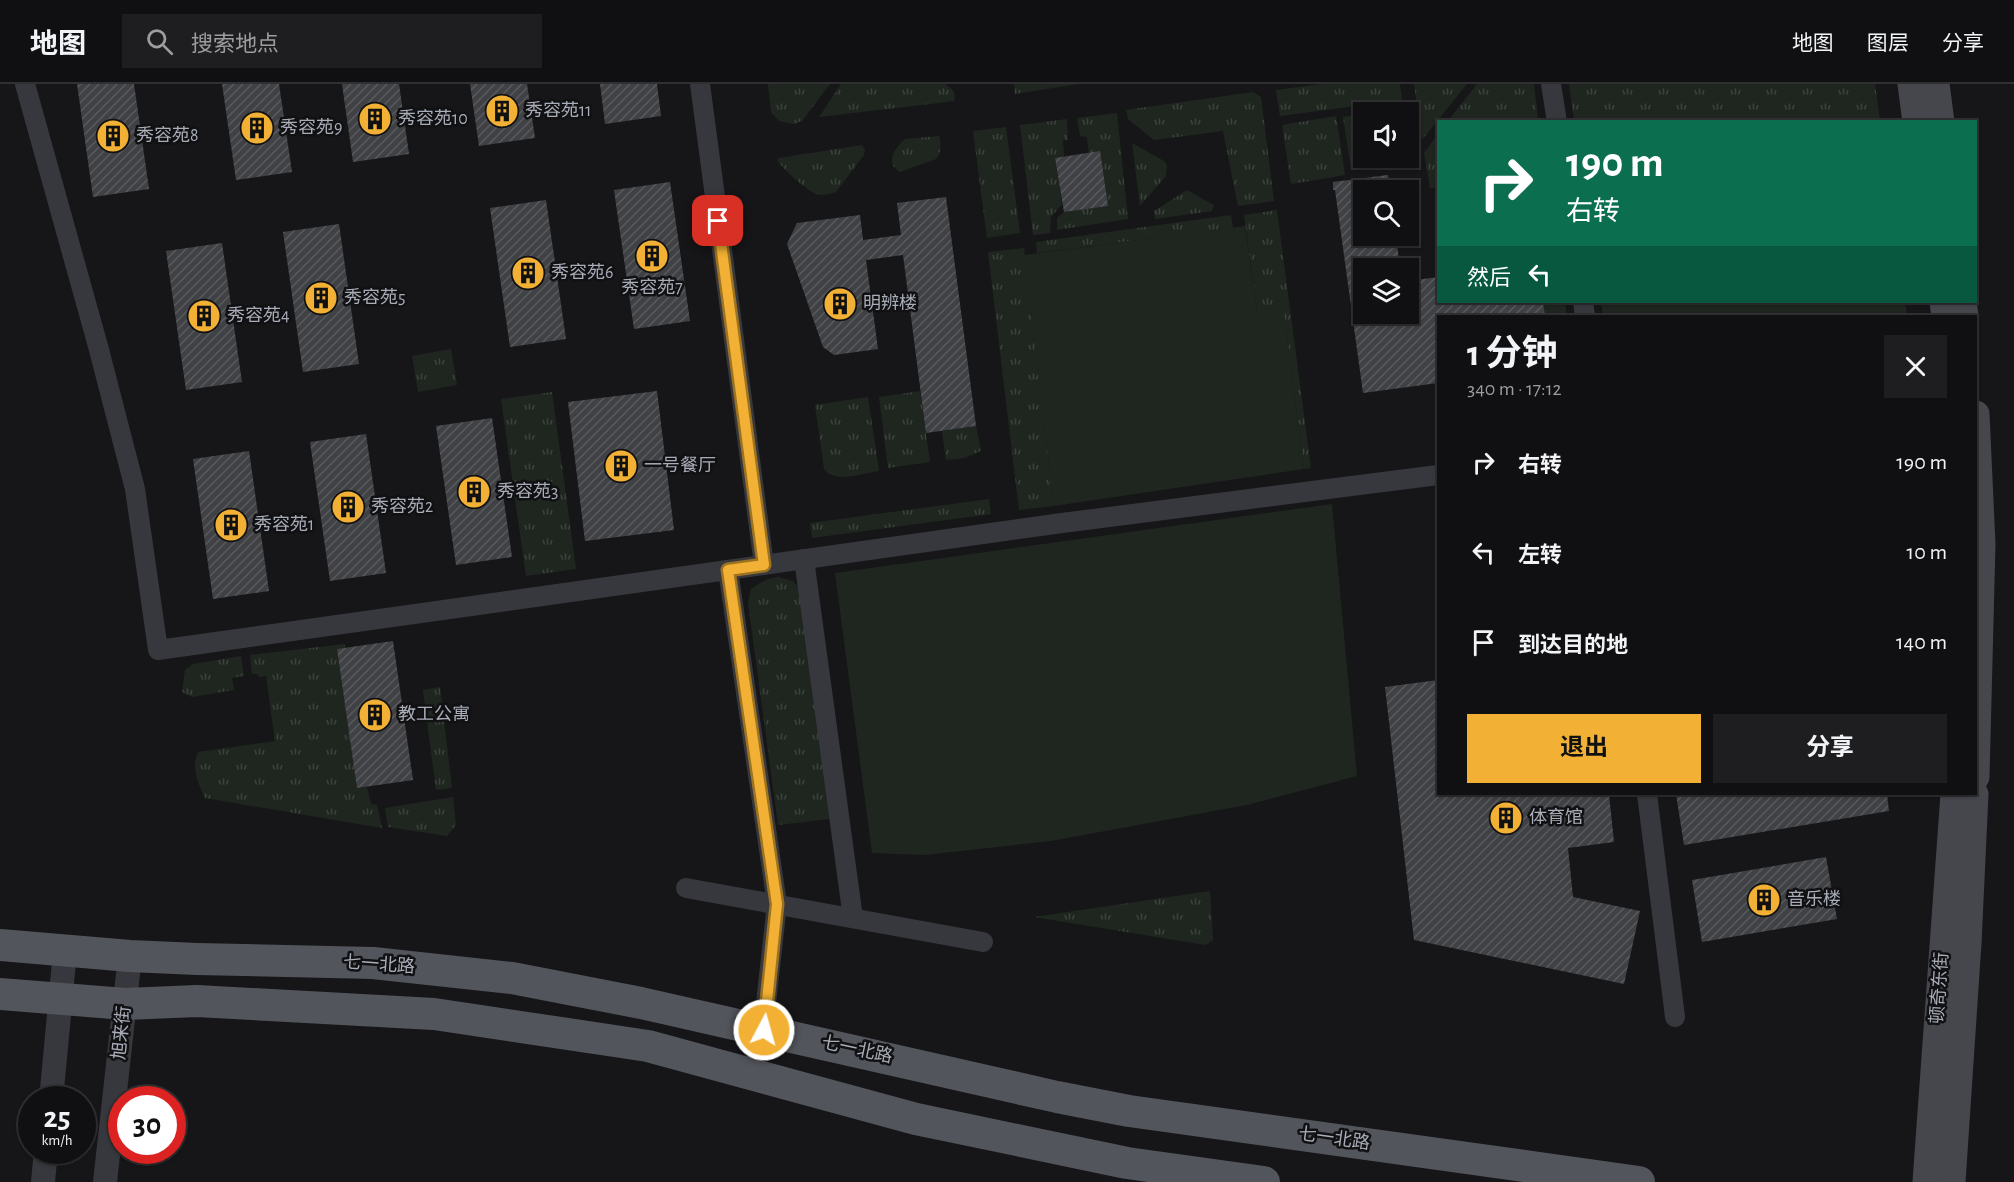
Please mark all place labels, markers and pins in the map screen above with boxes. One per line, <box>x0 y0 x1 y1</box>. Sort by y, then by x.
building icon: 秀容苑11 <box>484 93 520 129</box>
place label: 秀容苑11 <box>525 100 591 120</box>
building icon: 秀容苑10 <box>357 101 393 137</box>
place label: 秀容苑10 <box>398 108 468 128</box>
building icon: 秀容苑9 <box>239 110 275 146</box>
place label: 秀容苑9 <box>280 117 342 137</box>
building icon: 秀容苑8 <box>95 118 131 154</box>
place label: 秀容苑8 <box>136 125 199 145</box>
pin <box>692 195 743 246</box>
building icon: 秀容苑7 <box>634 238 670 274</box>
building icon: 秀容苑6 <box>510 255 546 291</box>
place label: 秀容苑6 <box>551 262 613 282</box>
place label: 秀容苑7 <box>621 277 683 297</box>
building icon: 秀容苑5 <box>303 280 339 316</box>
building icon: 明辨楼 <box>822 286 858 322</box>
place label: 秀容苑5 <box>344 287 406 307</box>
place label: 明辨楼 <box>863 293 917 313</box>
building icon: 秀容苑4 <box>186 298 222 334</box>
place label: 秀容苑4 <box>227 305 290 325</box>
building icon: 一号餐厅 <box>603 448 639 484</box>
place label: 一号餐厅 <box>644 455 716 475</box>
building icon: 秀容苑3 <box>456 474 492 510</box>
place label: 秀容苑3 <box>497 481 558 501</box>
building icon: 秀容苑2 <box>330 489 366 525</box>
place label: 秀容苑2 <box>371 496 433 516</box>
building icon: 秀容苑1 <box>213 507 249 543</box>
place label: 秀容苑1 <box>254 514 314 534</box>
building icon: 教工公寓 <box>357 697 393 733</box>
place label: 教工公寓 <box>398 704 470 724</box>
building icon: 体育馆 <box>1488 800 1524 836</box>
place label: 体育馆 <box>1529 807 1583 827</box>
building icon: 音乐楼 <box>1746 882 1782 918</box>
place label: 音乐楼 <box>1787 889 1841 909</box>

